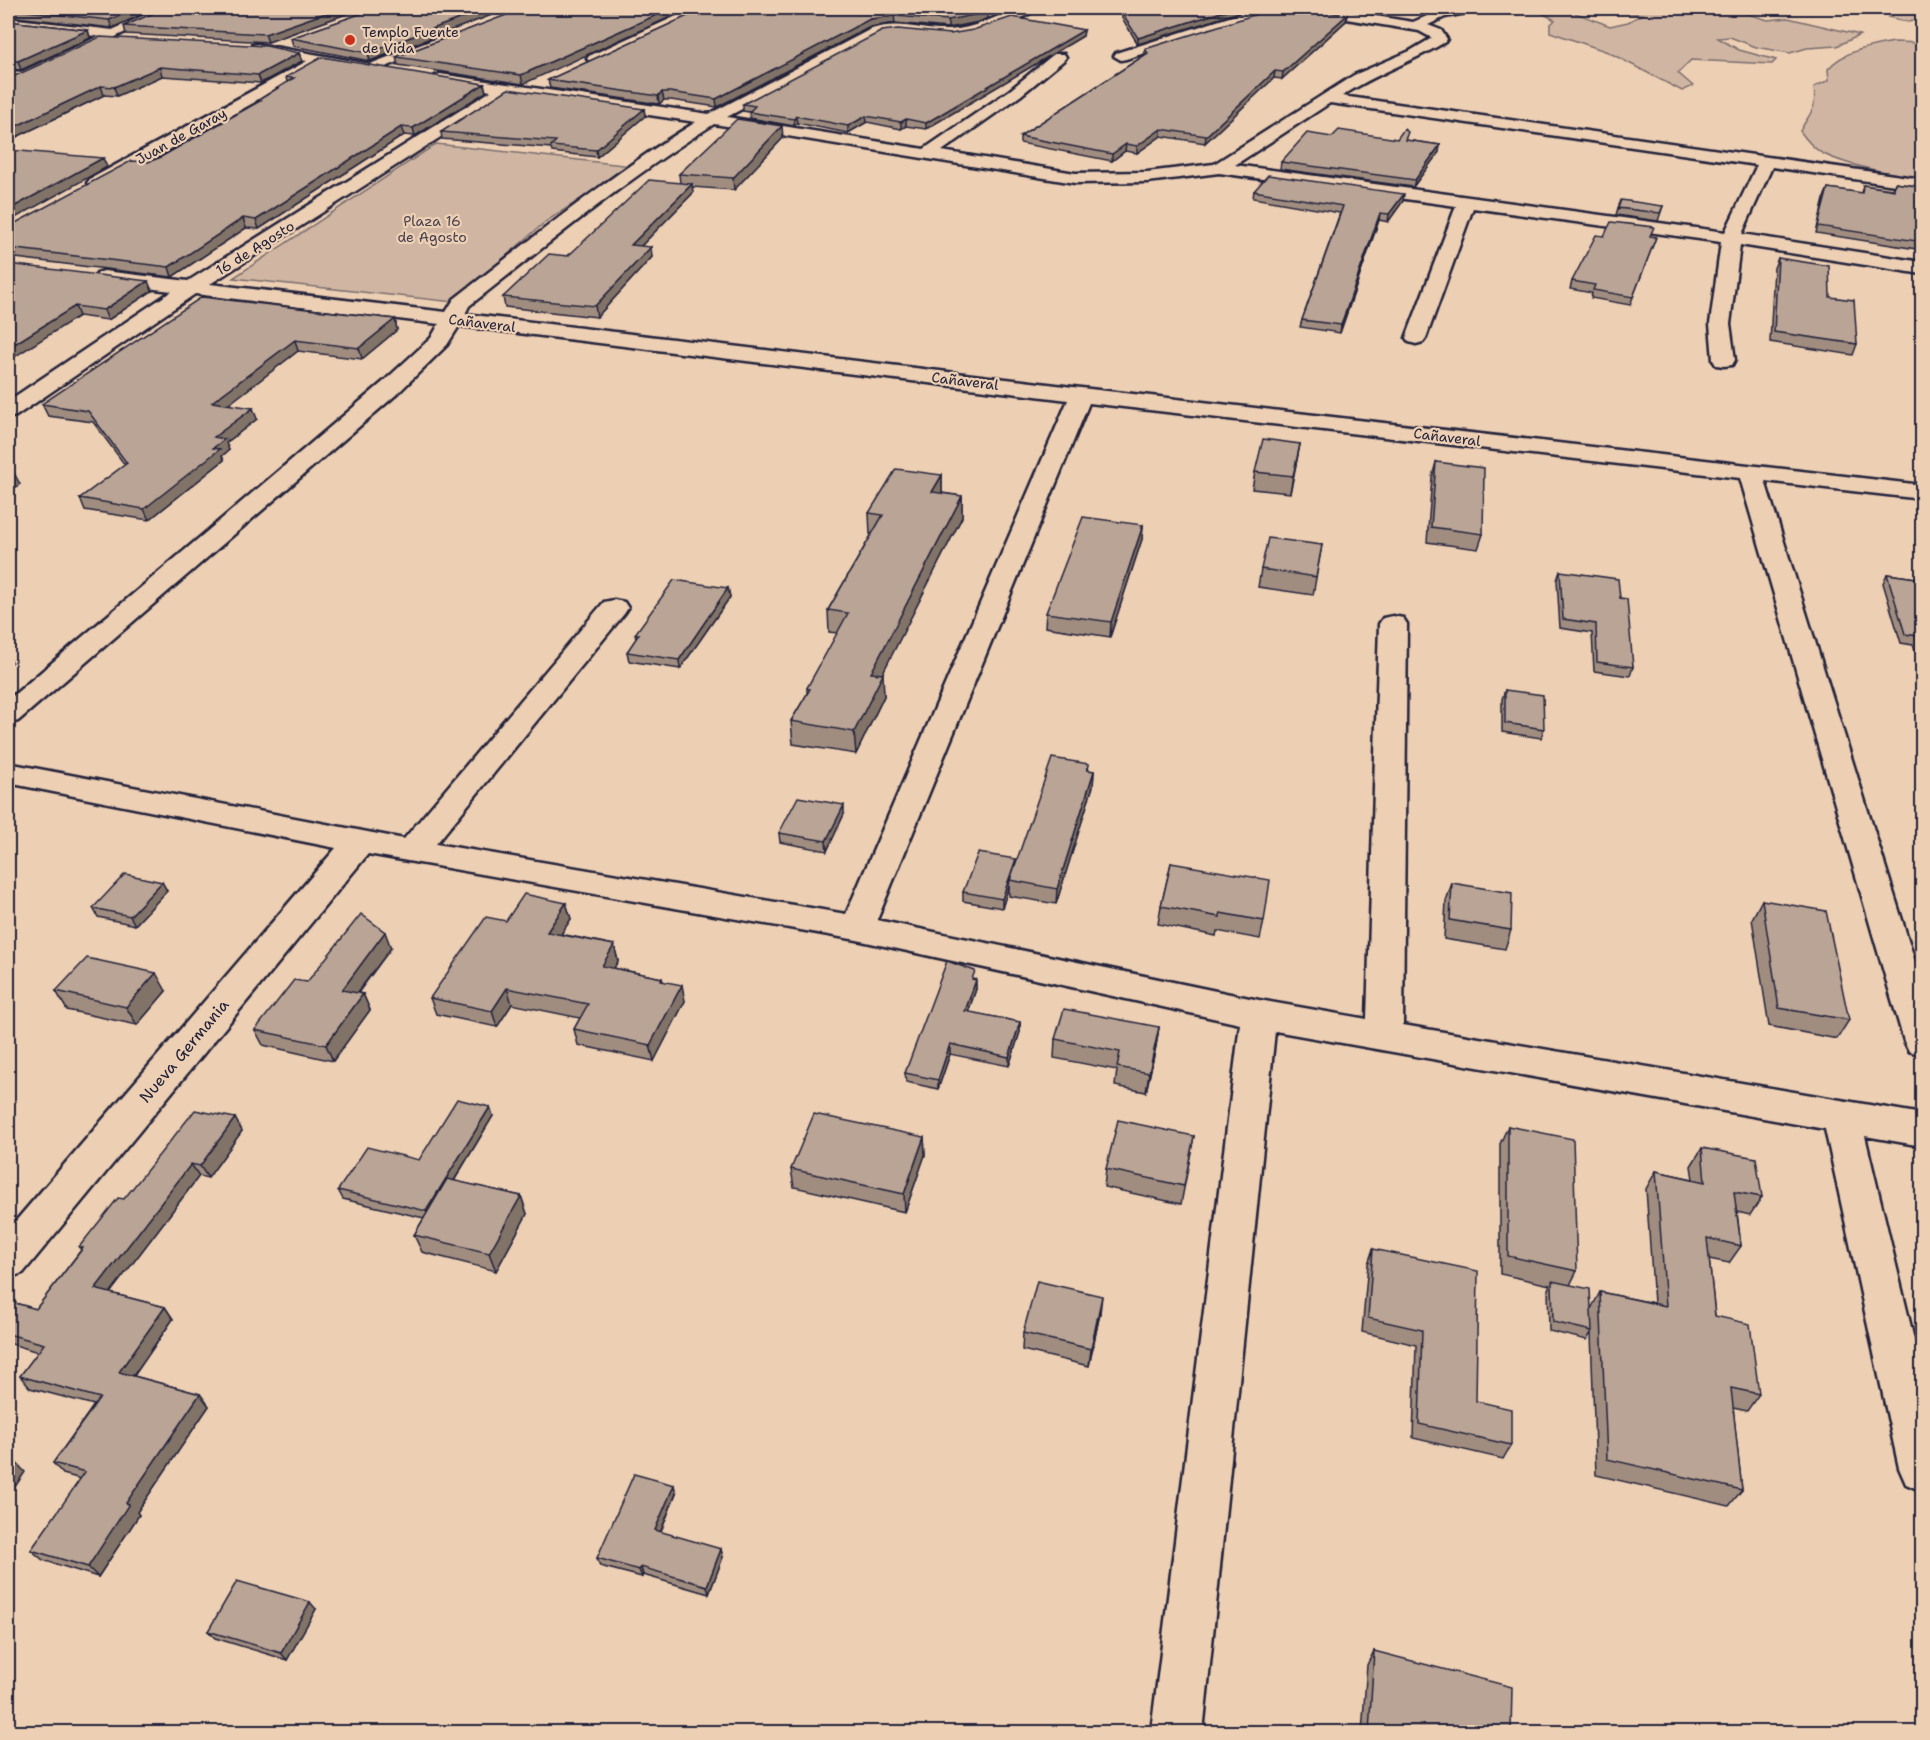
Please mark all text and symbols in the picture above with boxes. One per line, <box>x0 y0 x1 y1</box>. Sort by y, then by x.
place label: Templo Fuente de Vida <box>362 23 459 57</box>
marker: Templo Fuente de Vida <box>343 33 357 47</box>
street label: Juan de Garay <box>132 104 230 168</box>
park label: Plaza 16 de Agosto <box>397 212 467 246</box>
street label: 16 de Agosto <box>212 217 298 279</box>
street label: Cañaveral <box>447 310 517 336</box>
street label: Cañaveral <box>930 368 1000 394</box>
street label: Cañaveral <box>1412 424 1482 450</box>
street label: Nueva Germania <box>134 995 234 1107</box>

